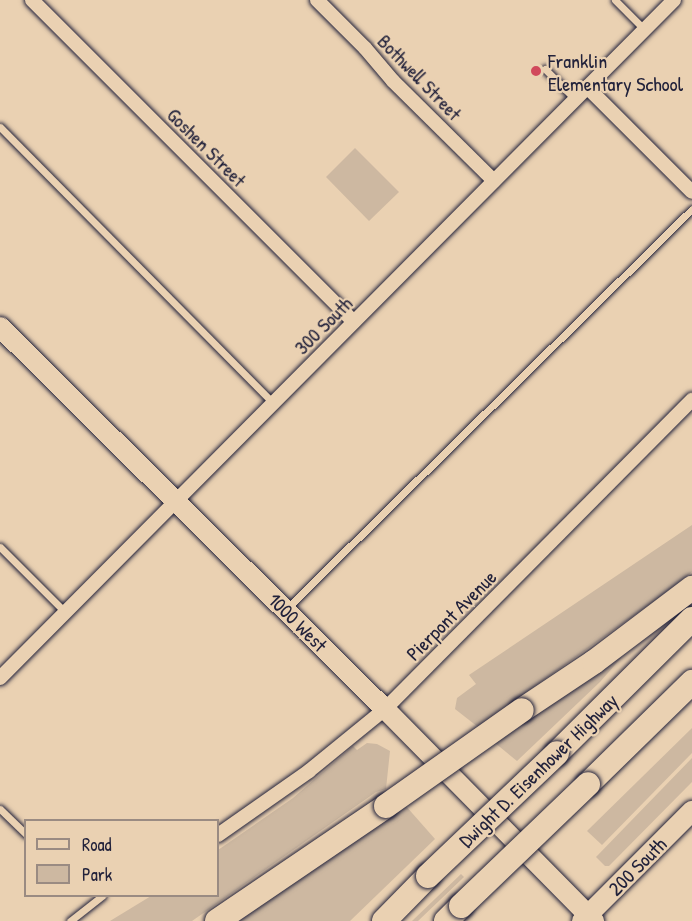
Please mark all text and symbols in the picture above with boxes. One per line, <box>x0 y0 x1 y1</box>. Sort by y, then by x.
street label: Bothwell Street <box>373 29 467 125</box>
place label: Franklin Elementary School <box>548 48 683 95</box>
marker: Franklin Elementary School <box>529 64 543 78</box>
street label: Goshen Street <box>162 102 252 192</box>
street label: 300 South <box>289 291 357 359</box>
street label: Pierpont Avenue <box>401 565 501 665</box>
street label: 1000 West <box>263 587 333 657</box>
street label: Dwight D. Eisenhower Highway <box>454 688 622 852</box>
legend <box>24 819 219 897</box>
text: Road <box>82 832 112 857</box>
street label: 200 South <box>603 832 671 900</box>
text: Park <box>82 862 112 887</box>

